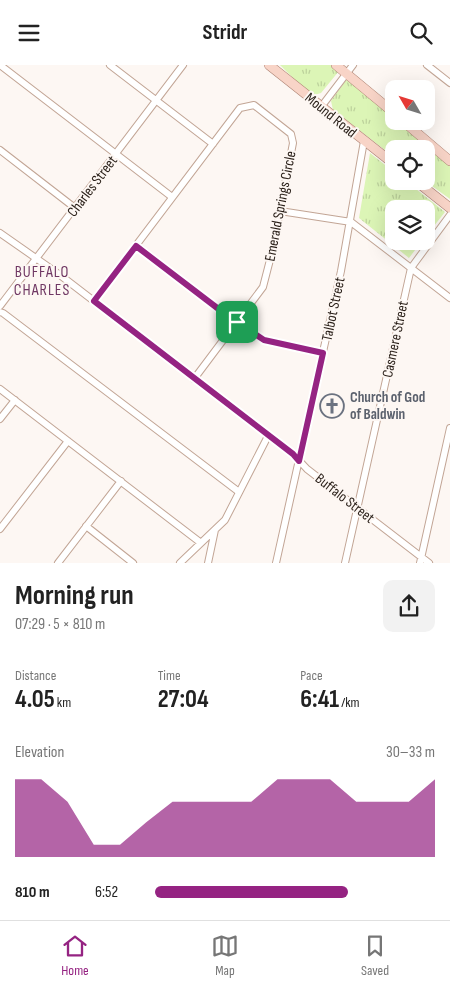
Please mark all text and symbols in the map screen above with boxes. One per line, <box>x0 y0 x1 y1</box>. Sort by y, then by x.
icon: menu <box>15 19 43 47</box>
text: Stridr <box>203 19 247 46</box>
icon: search <box>407 19 435 47</box>
north arrow <box>385 80 435 130</box>
map controls <box>385 80 435 250</box>
street label: Mound Road <box>301 89 361 142</box>
button: locate <box>385 140 435 190</box>
street label: Emerald Springs Circle <box>260 149 300 263</box>
street label: Charles Street <box>63 151 122 221</box>
button: layers <box>385 200 435 250</box>
district label: BUFFALO CHARLES <box>14 263 70 300</box>
street label: Talbot Street <box>317 275 350 343</box>
street label: Casmere Street <box>378 299 413 379</box>
pin <box>216 301 258 343</box>
icon: arrive <box>223 308 251 336</box>
place label: Church of God of Baldwin <box>350 388 425 424</box>
church icon: Church of God of Baldwin <box>319 393 345 419</box>
street label: Buffalo Street <box>311 469 379 528</box>
text: Morning run <box>15 579 134 612</box>
button: share <box>383 580 435 632</box>
text: 07:29 · 5 × 810 m <box>15 615 105 634</box>
text: Distance <box>15 667 56 684</box>
text: Time <box>158 667 181 684</box>
text: Pace <box>300 667 323 684</box>
text: 4.05 <box>15 684 55 715</box>
text: 27:04 <box>158 684 209 715</box>
text: 6:41 <box>300 684 339 715</box>
text: km <box>55 694 71 711</box>
text: /km <box>339 694 360 711</box>
text: Elevation <box>15 743 64 762</box>
text: 30–33 m <box>386 743 435 762</box>
text: 810 m <box>15 883 50 902</box>
text: 6:52 <box>95 883 118 902</box>
tab: Home <box>61 932 89 979</box>
tab: Map <box>211 932 239 979</box>
tab: Saved <box>361 932 389 979</box>

